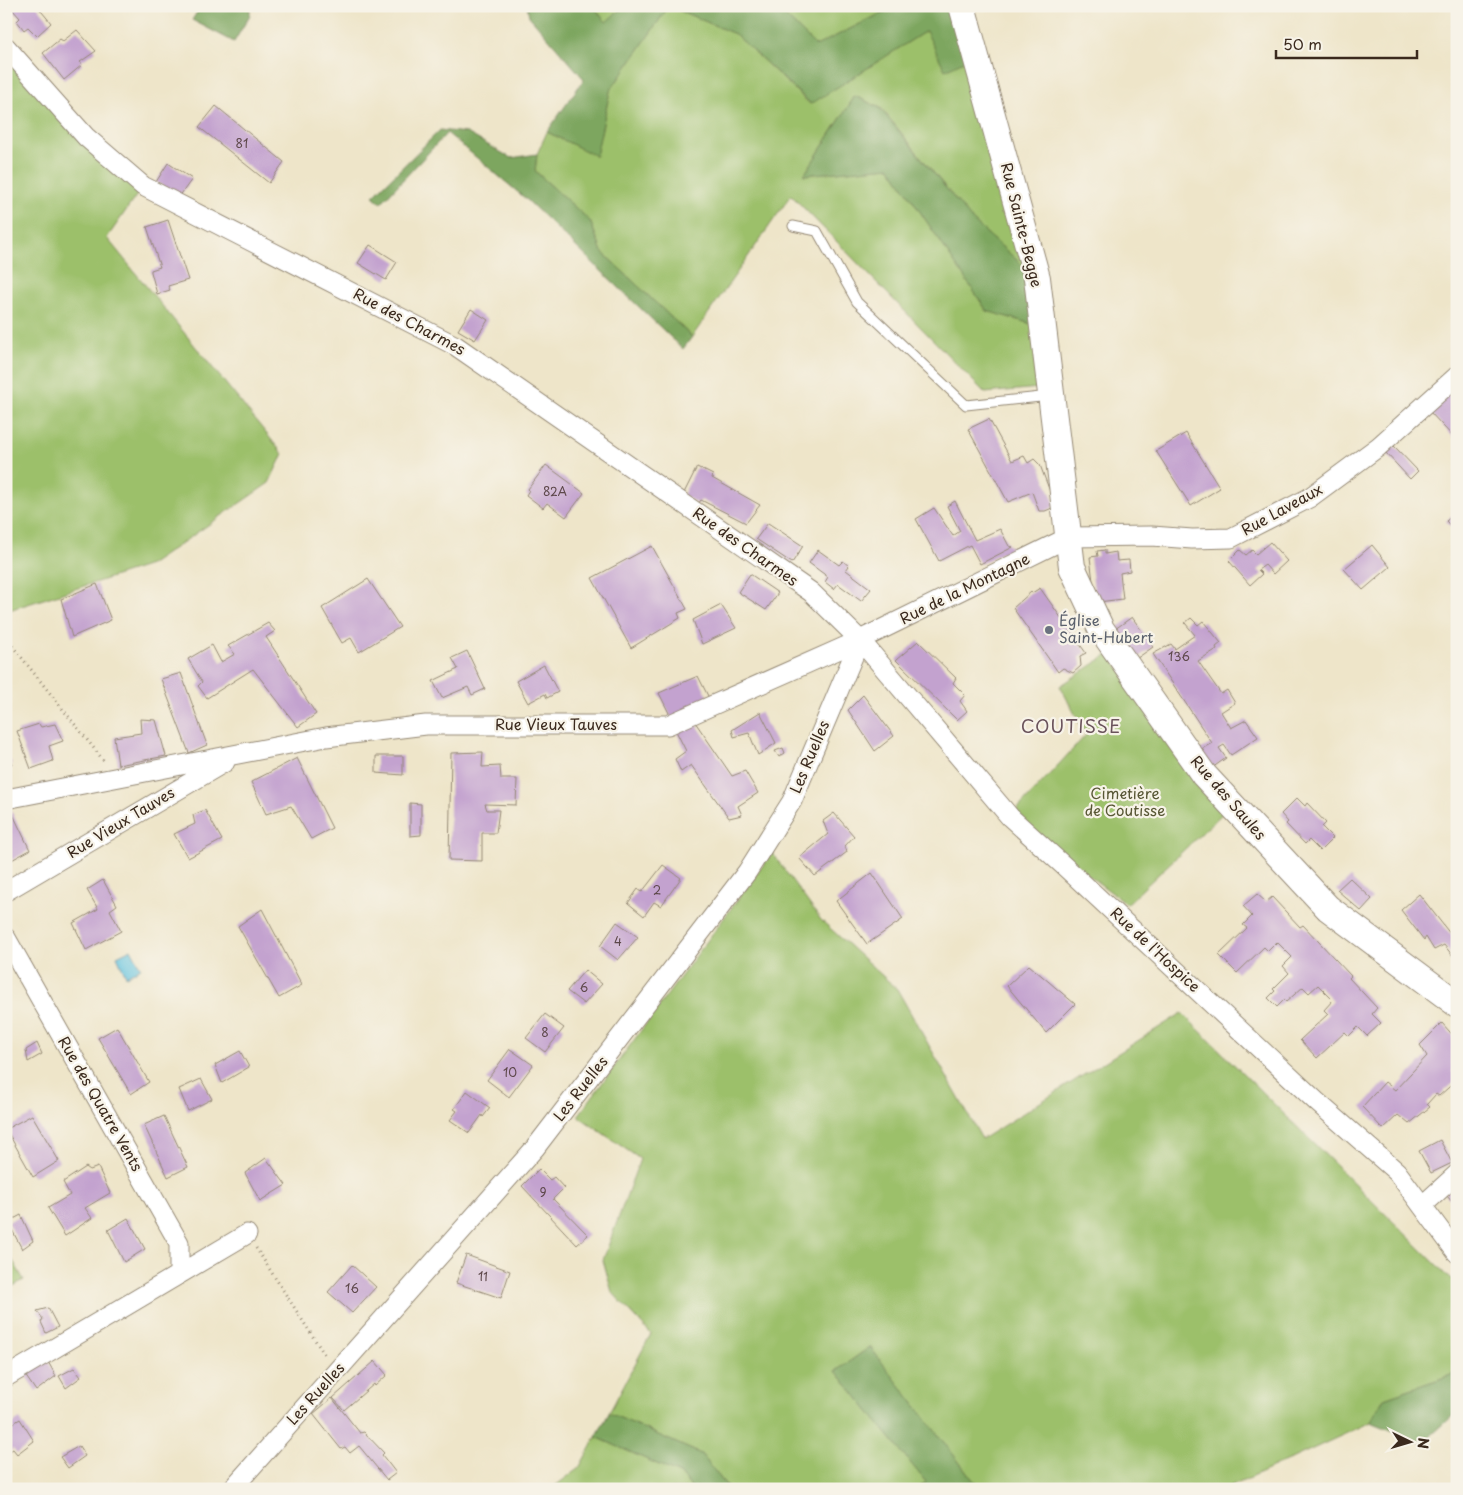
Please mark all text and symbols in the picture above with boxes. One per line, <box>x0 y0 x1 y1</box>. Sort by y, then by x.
scale bar <box>1276 28 1417 60</box>
text: 50 m <box>1283 32 1322 55</box>
house number: 81 <box>236 134 248 152</box>
street label: Rue Sainte-Begge <box>996 160 1049 289</box>
street label: Rue des Charmes <box>350 281 470 360</box>
street label: Rue Laveaux <box>1237 477 1326 540</box>
house number: 82A <box>543 482 567 500</box>
street label: Rue des Charmes <box>689 501 803 591</box>
street label: Rue de la Montagne <box>895 546 1033 629</box>
place label: Église Saint-Hubert <box>1059 608 1154 648</box>
marker: Église Saint-Hubert <box>1043 624 1055 636</box>
house number: 136 <box>1168 647 1190 665</box>
street label: Rue Vieux Tauves <box>495 712 617 735</box>
district label: COUTISSE <box>1021 712 1121 739</box>
street label: Les Ruelles <box>783 716 834 796</box>
street label: Rue des Saules <box>1186 750 1273 844</box>
street label: Rue Vieux Tauves <box>62 780 179 863</box>
park label: Cimetière de Coutisse <box>1085 781 1165 821</box>
house number: 2 <box>653 881 661 899</box>
street label: Rue de l'Hospice <box>1106 901 1206 997</box>
house number: 4 <box>614 932 622 950</box>
house number: 6 <box>580 978 588 996</box>
house number: 8 <box>541 1023 549 1041</box>
street label: Rue des Quatre Vents <box>53 1031 149 1175</box>
street label: Les Ruelles <box>547 1050 613 1126</box>
house number: 10 <box>503 1063 517 1081</box>
house number: 9 <box>539 1183 547 1201</box>
house number: 11 <box>478 1267 488 1285</box>
house number: 16 <box>345 1279 359 1297</box>
street label: Les Ruelles <box>280 1356 349 1429</box>
north arrow <box>1386 1418 1436 1468</box>
text: N <box>1413 1437 1434 1450</box>

